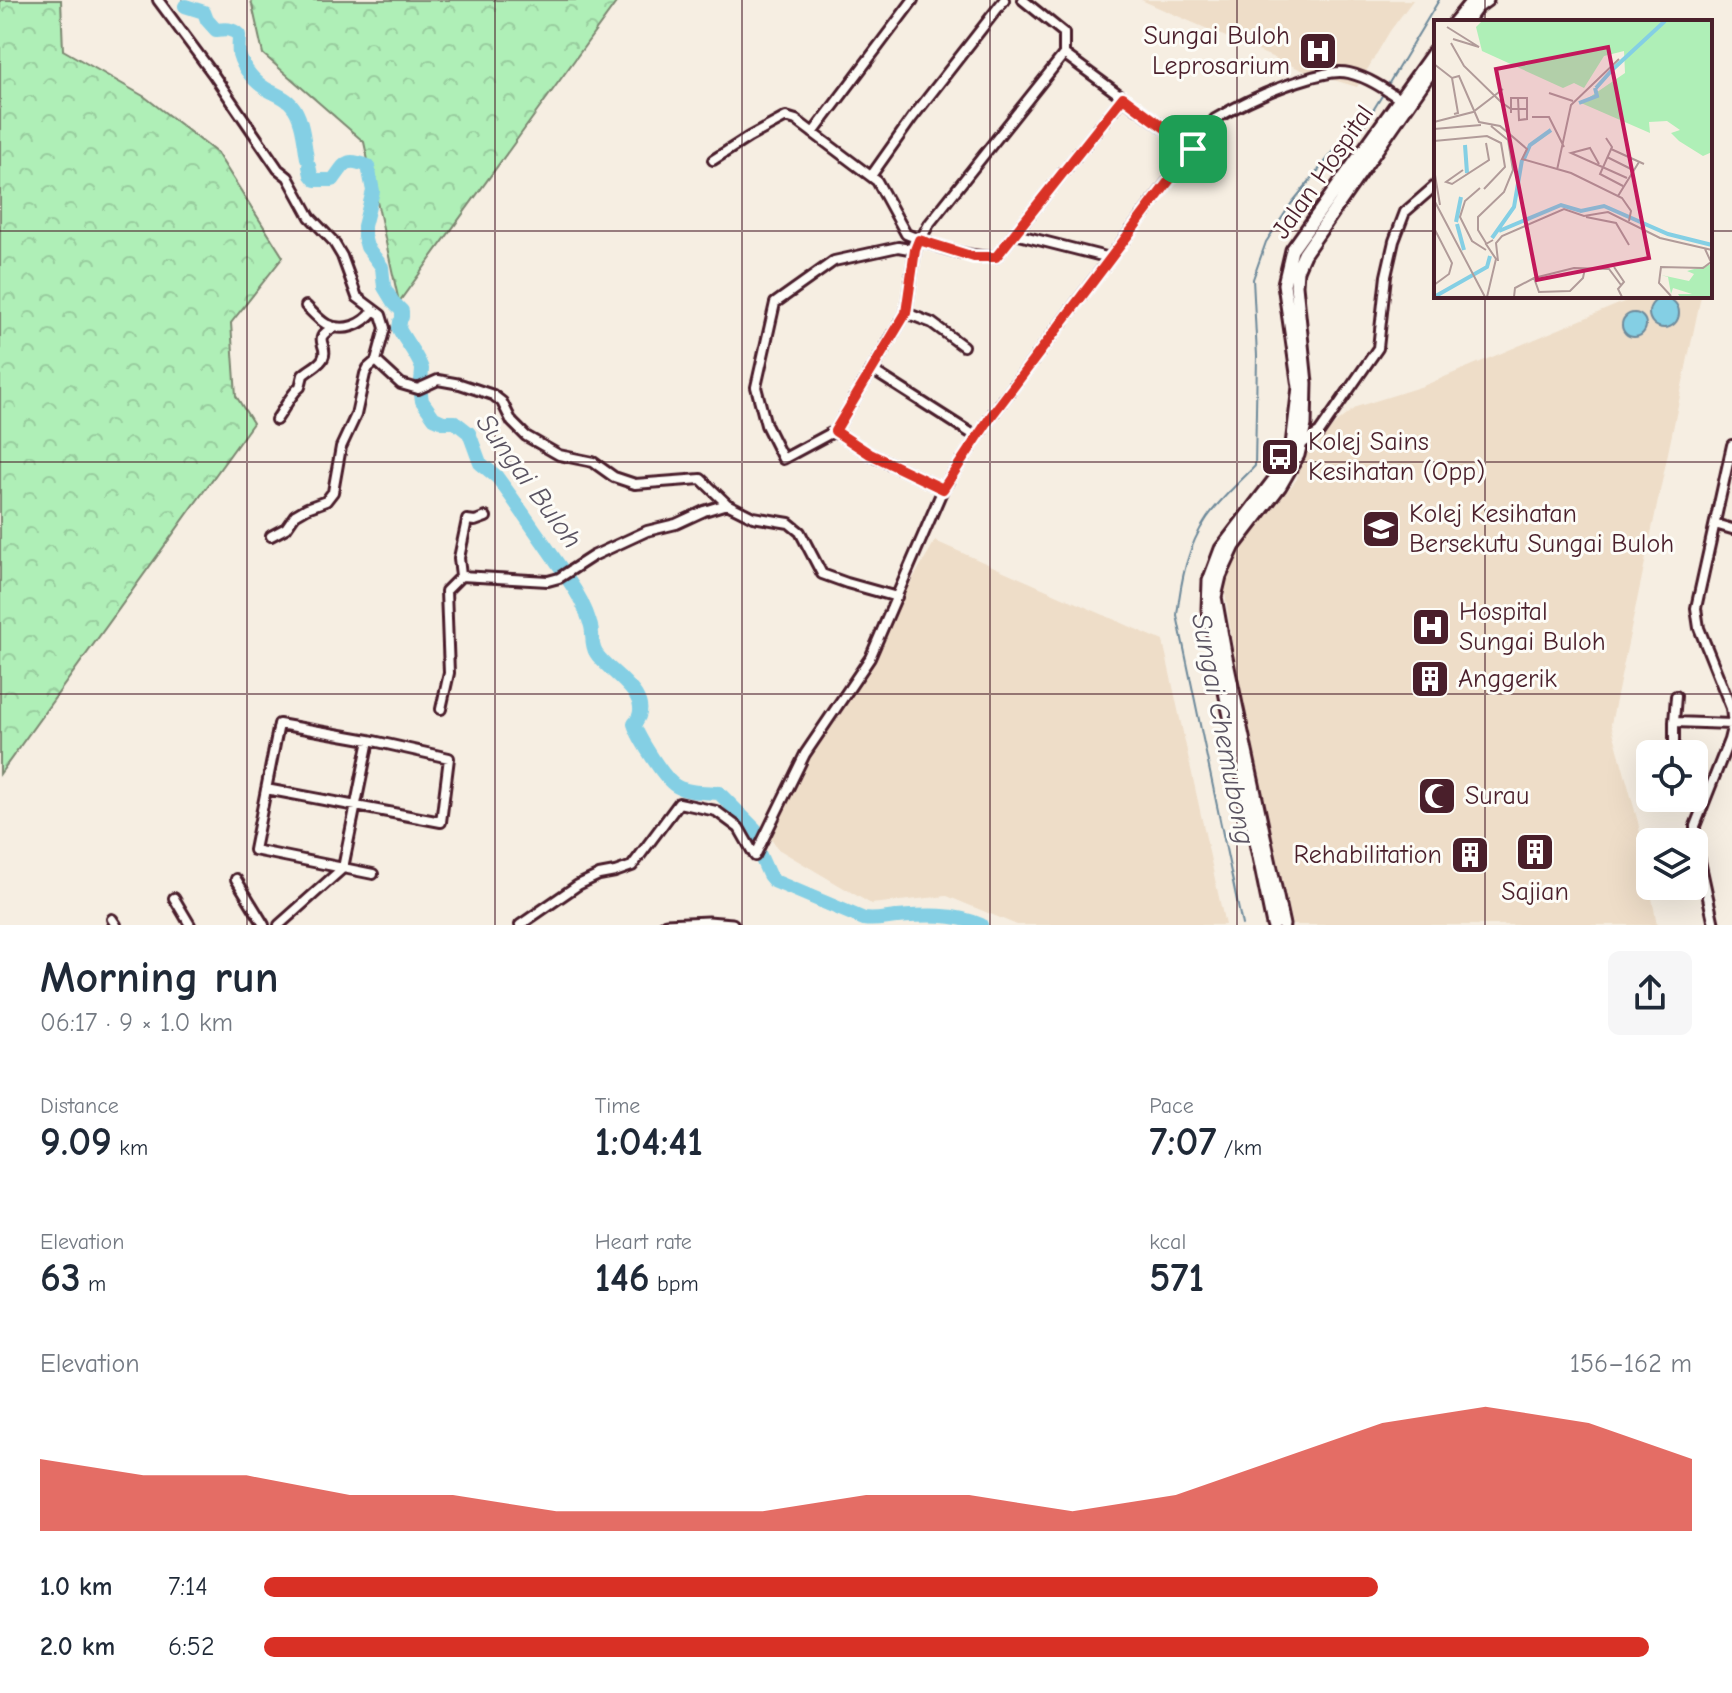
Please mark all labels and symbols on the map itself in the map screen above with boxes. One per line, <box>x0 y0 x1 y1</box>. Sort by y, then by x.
inset map <box>1434 20 1712 298</box>
place label: Sungai Buloh Leprosarium <box>1143 21 1290 81</box>
hospital icon: Sungai Buloh Leprosarium <box>1297 30 1339 72</box>
street label: Jalan Hospital <box>1266 99 1380 245</box>
pin <box>1159 115 1227 183</box>
water label: Sungai Buloh <box>470 408 588 554</box>
place label: Kolej Sains Kesihatan (Opp) <box>1308 427 1485 487</box>
bus stop icon: Kolej Sains Kesihatan (Opp) <box>1259 436 1301 478</box>
place label: Kolej Kesihatan Bersekutu Sungai Buloh <box>1409 499 1674 559</box>
school or university icon: Kolej Kesihatan Bersekutu Sungai Buloh <box>1360 508 1402 550</box>
place label: Hospital Sungai Buloh <box>1459 597 1606 657</box>
hospital icon: Hospital Sungai Buloh <box>1410 606 1452 648</box>
water label: Sungai Chemubong <box>1185 611 1261 847</box>
building icon: Anggerik <box>1409 658 1451 700</box>
place label: Anggerik <box>1458 664 1557 694</box>
mosque icon: Surau <box>1416 775 1458 817</box>
place label: Surau <box>1465 781 1529 811</box>
building icon: Sajian <box>1514 831 1556 873</box>
building icon: Rehabilitation <box>1449 834 1491 876</box>
place label: Rehabilitation <box>1293 840 1442 870</box>
place label: Sajian <box>1501 877 1569 907</box>

